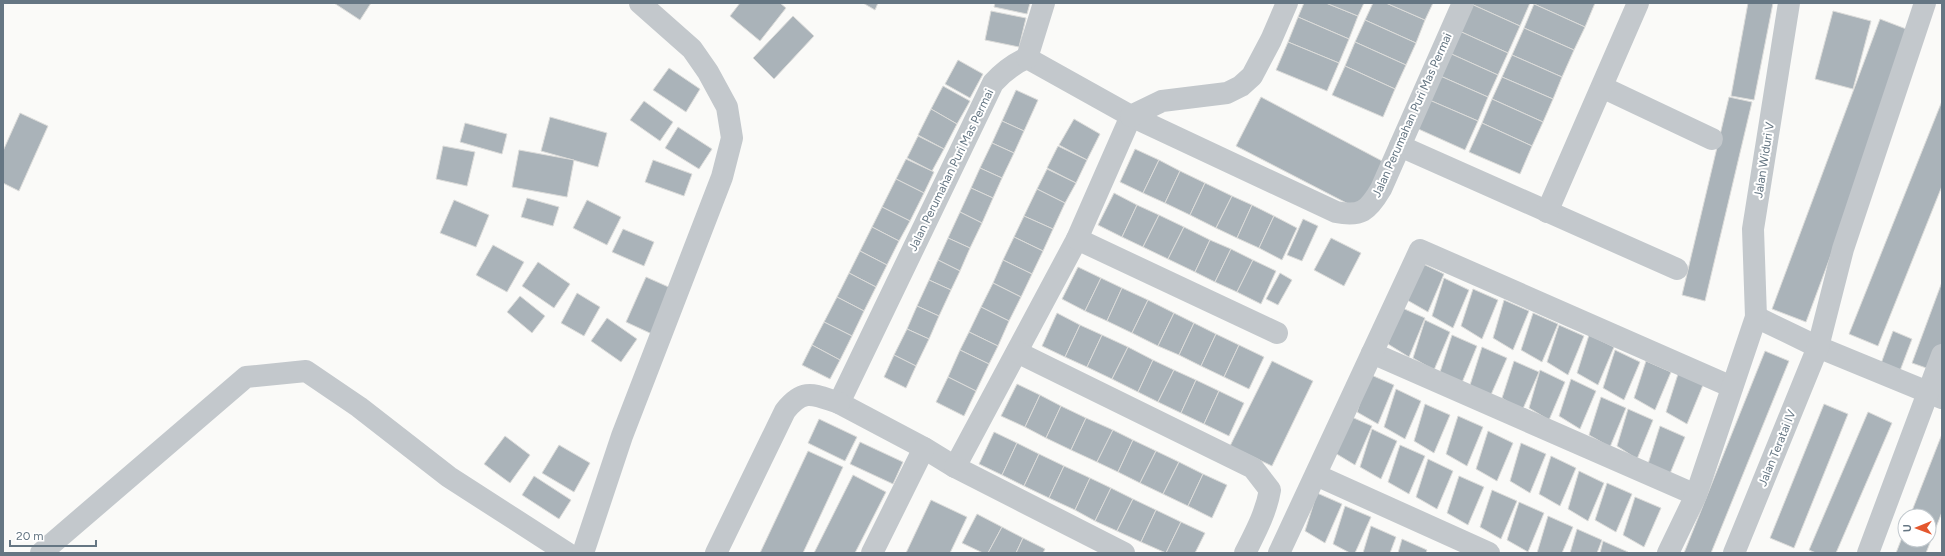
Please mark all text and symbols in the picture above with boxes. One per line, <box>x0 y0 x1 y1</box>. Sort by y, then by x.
street label: Jalan Perumahan Puri Mas Permai <box>1369 31 1455 199</box>
street label: Jalan Perumahan Puri Mas Permai <box>906 87 996 253</box>
street label: Jalan Widuri V <box>1751 120 1777 199</box>
street label: Jalan Teratai IV <box>1755 407 1799 488</box>
north arrow <box>1897 508 1937 548</box>
scale bar <box>10 522 96 548</box>
text: U <box>1901 524 1914 532</box>
text: 20 m <box>16 529 44 543</box>

